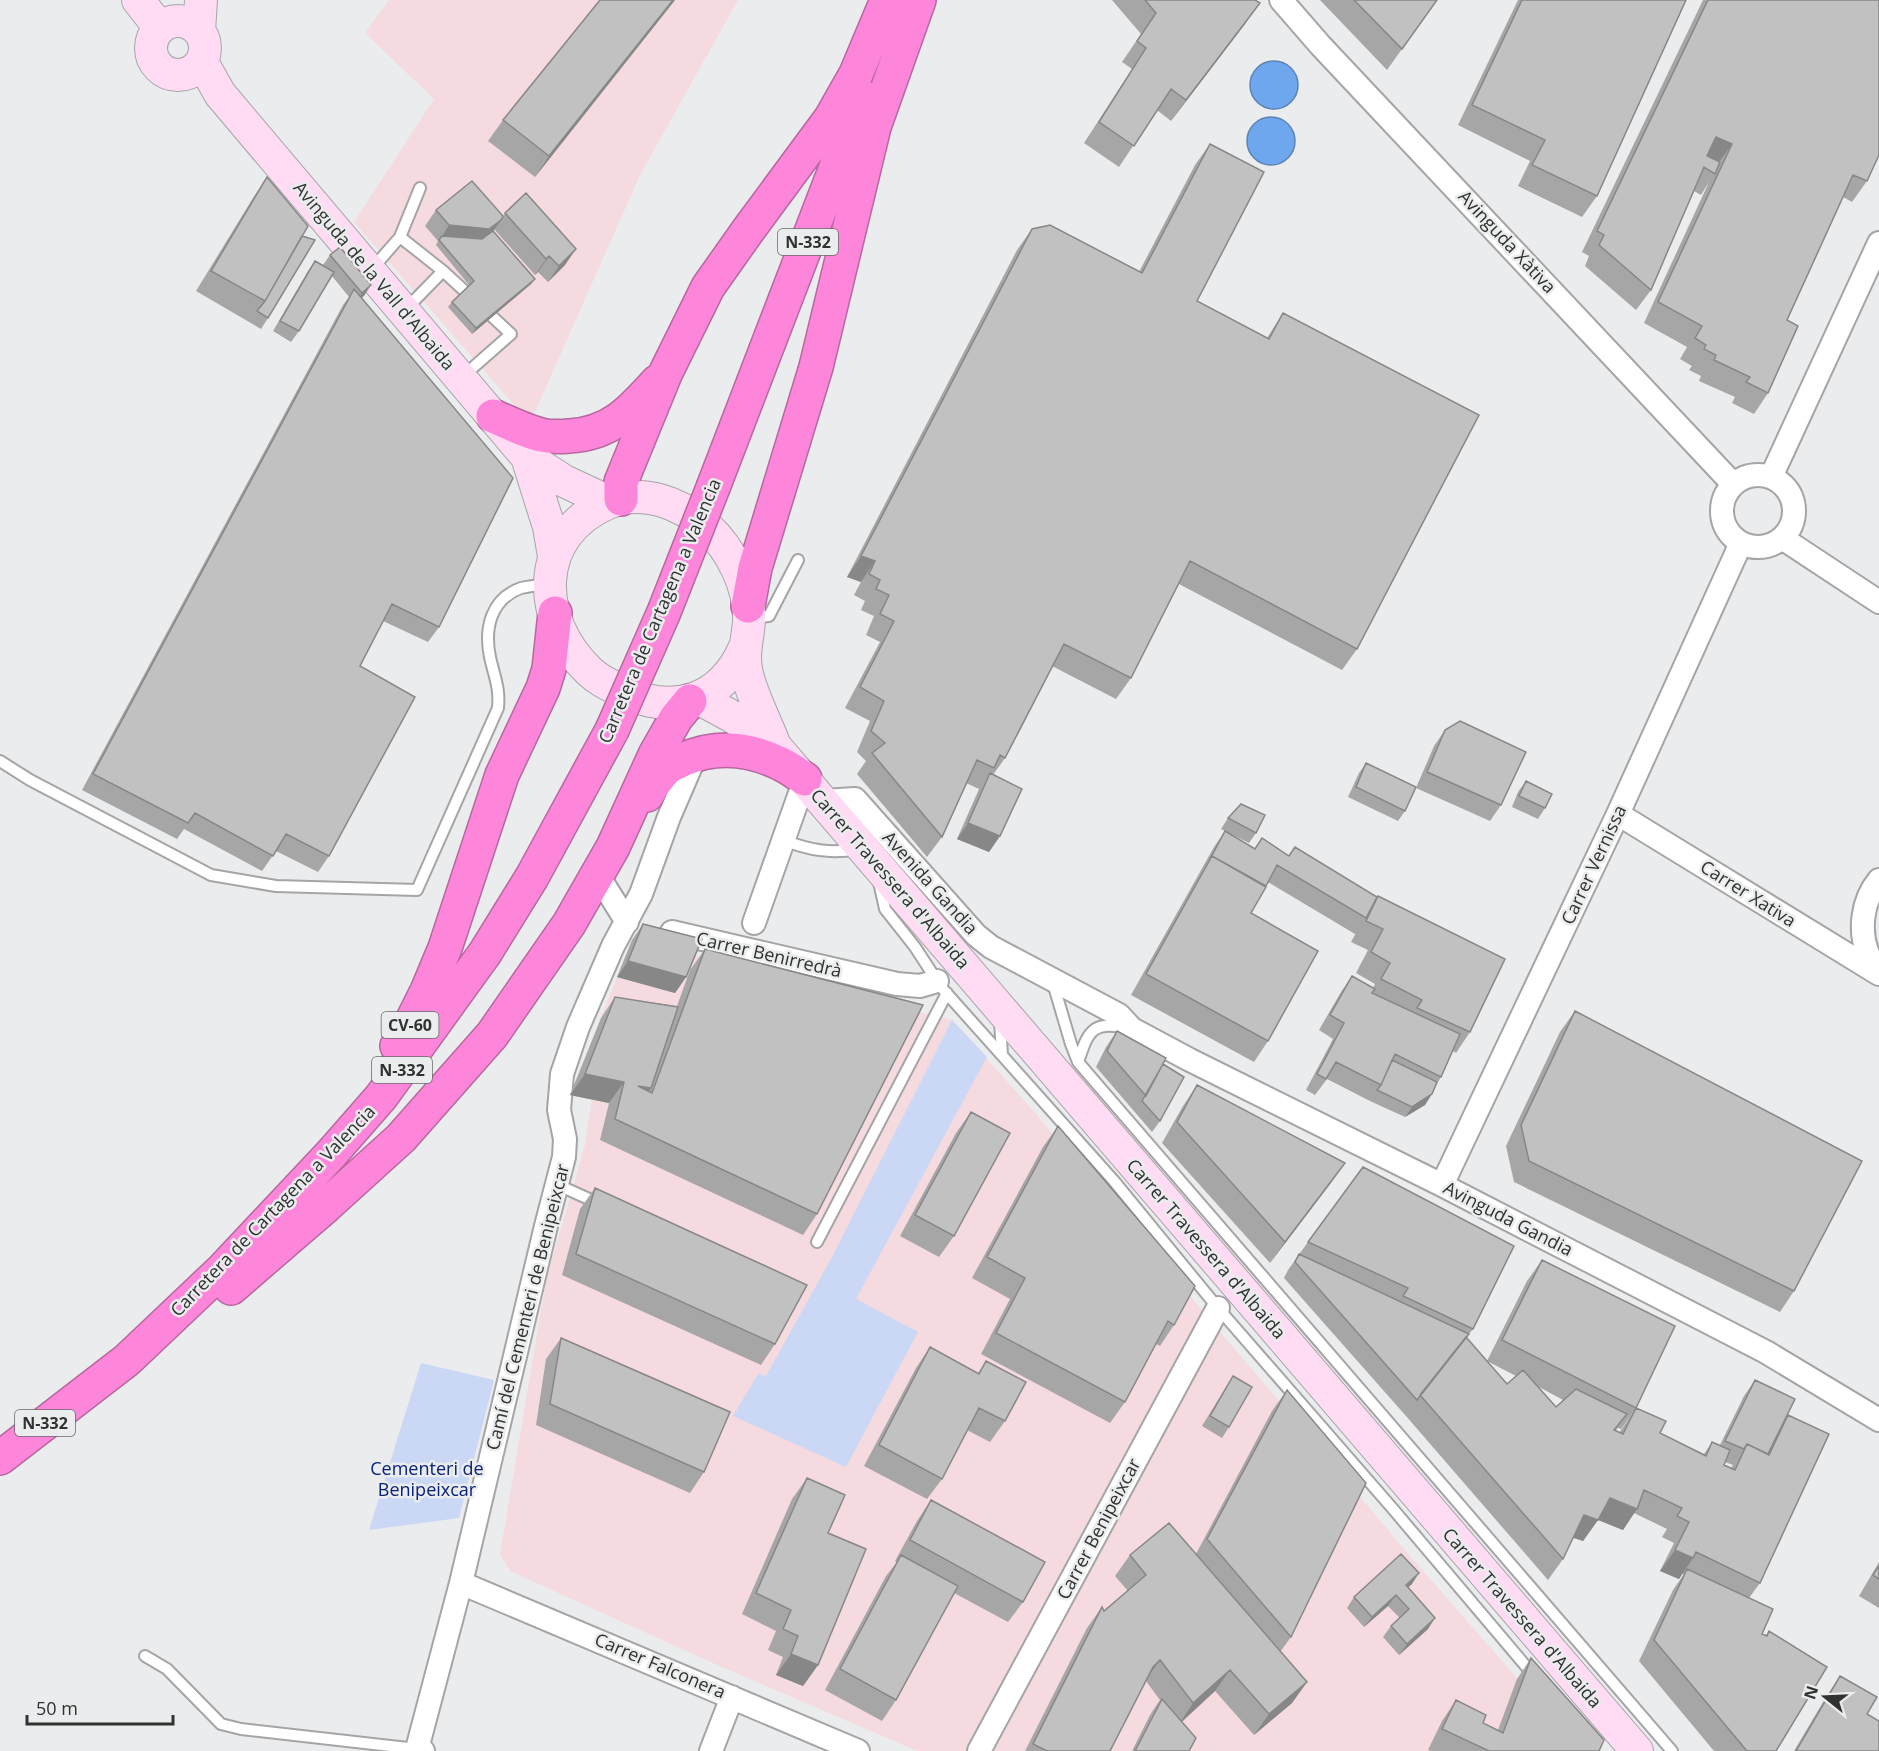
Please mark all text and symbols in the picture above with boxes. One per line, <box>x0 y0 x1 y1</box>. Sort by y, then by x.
street label: Avinguda de la Vall d'Albaida <box>289 176 461 375</box>
street label: Avinguda Xàtiva <box>1454 185 1562 298</box>
road number: N-332 <box>778 229 838 255</box>
street label: Carretera de Cartagena a Valencia <box>592 475 726 747</box>
street label: Carrer Travessera d'Albaida <box>806 783 976 974</box>
street label: Carrer Vernissa <box>1555 801 1631 928</box>
street label: Avenida Gandia <box>878 825 984 939</box>
street label: Carrer Xativa <box>1696 854 1801 932</box>
street label: Carrer Benirredrà <box>694 926 844 982</box>
road number: CV-60 <box>382 1012 438 1038</box>
road number: N-332 <box>372 1057 432 1083</box>
street label: Carretera de Cartagena a Valencia <box>164 1099 380 1321</box>
street label: Carrer Travessera d'Albaida <box>1122 1153 1292 1344</box>
street label: Camí del Cementeri de Benipeixcar <box>480 1161 574 1452</box>
street label: Avinguda Gandia <box>1440 1175 1577 1261</box>
road number: N-332 <box>15 1410 75 1436</box>
street label: Carrer Benipeixcar <box>1051 1453 1146 1603</box>
park label: Cementeri de Benipeixcar <box>370 1456 484 1501</box>
street label: Carrer Travessera d'Albaida <box>1438 1522 1608 1713</box>
street label: Carrer Falconera <box>591 1627 730 1703</box>
north arrow <box>1795 1667 1855 1727</box>
text: N <box>1798 1683 1823 1702</box>
scale bar <box>27 1688 172 1726</box>
text: 50 m <box>36 1696 78 1720</box>

